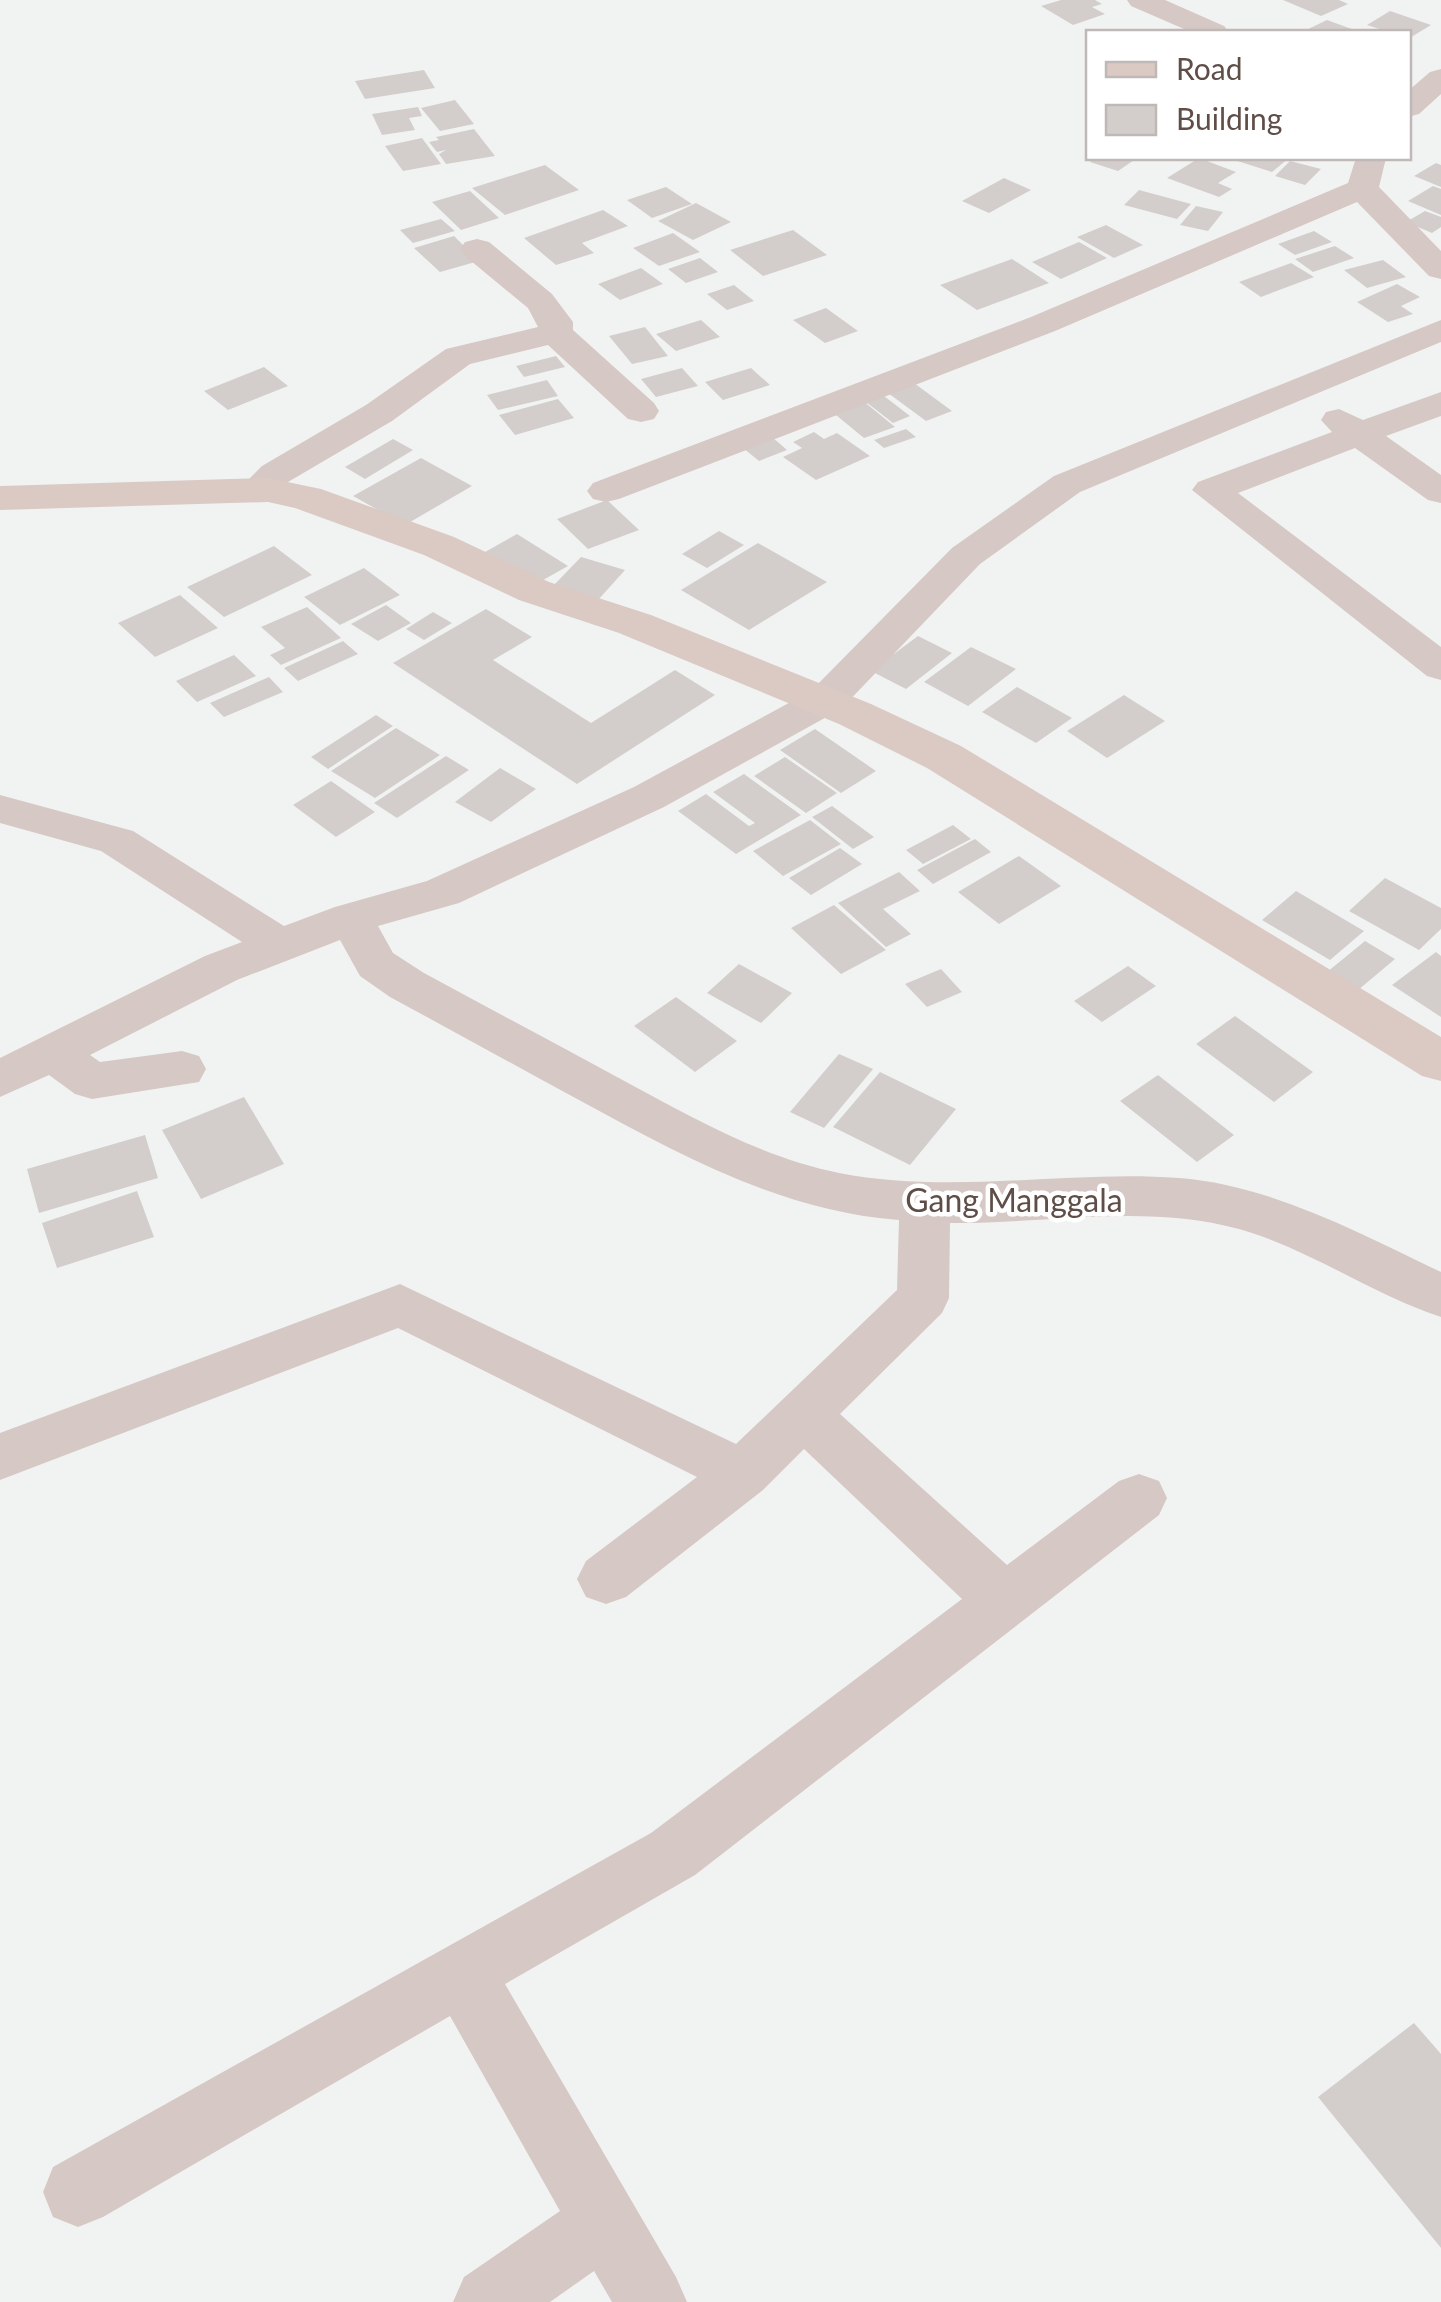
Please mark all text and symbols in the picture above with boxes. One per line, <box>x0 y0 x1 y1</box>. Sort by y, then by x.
legend <box>1086 30 1411 160</box>
text: Road <box>1176 50 1243 86</box>
text: Building <box>1176 100 1282 136</box>
street label: Gang Manggala <box>905 1180 1123 1219</box>

